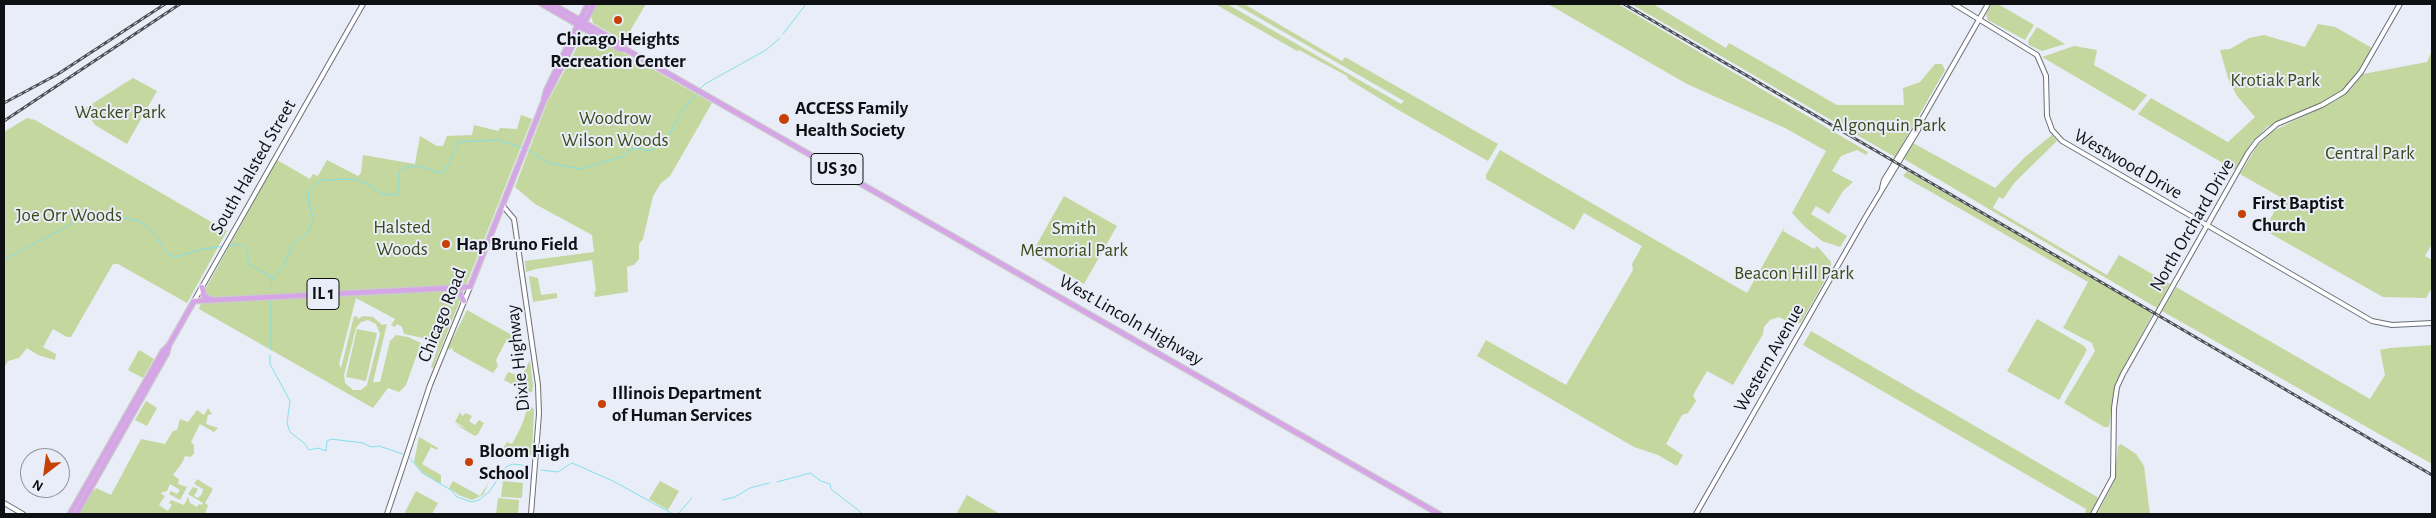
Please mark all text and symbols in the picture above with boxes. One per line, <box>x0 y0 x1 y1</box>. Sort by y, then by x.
marker: Chicago Heights Recreation Center <box>612 14 624 26</box>
place label: Chicago Heights Recreation Center <box>550 28 686 72</box>
park label: Krotiak Park <box>2230 69 2320 91</box>
street label: South Halsted Street <box>205 95 301 239</box>
place label: ACCESS Family Health Society <box>795 97 908 141</box>
park label: Wacker Park <box>74 101 166 123</box>
park label: Woodrow Wilson Woods <box>561 107 669 151</box>
marker: ACCESS Family Health Society <box>777 112 791 126</box>
park label: Algonquin Park <box>1832 114 1946 136</box>
street label: Westwood Drive <box>2070 124 2186 204</box>
park label: Central Park <box>2325 142 2415 164</box>
road number: US 30 <box>811 153 863 184</box>
street label: North Orchard Drive <box>2145 155 2239 295</box>
place label: First Baptist Church <box>2252 192 2344 236</box>
park label: Joe Orr Woods <box>16 204 122 226</box>
marker: First Baptist Church <box>2236 208 2248 220</box>
park label: Halsted Woods <box>373 216 431 260</box>
park label: Smith Memorial Park <box>1020 217 1128 261</box>
place label: Hap Bruno Field <box>456 233 578 255</box>
marker: Hap Bruno Field <box>440 238 452 250</box>
park label: Beacon Hill Park <box>1734 262 1854 284</box>
street label: Chicago Road <box>413 264 471 366</box>
street label: West Lincoln Highway <box>1055 269 1207 371</box>
road number: IL 1 <box>307 278 339 310</box>
street label: Western Avenue <box>1729 300 1809 416</box>
street label: Dixie Highway <box>501 304 535 412</box>
place label: Illinois Department of Human Services <box>612 382 762 426</box>
marker: Illinois Department of Human Services <box>596 398 608 410</box>
place label: Bloom High School <box>479 440 570 484</box>
north arrow <box>20 448 70 498</box>
marker: Bloom High School <box>463 456 475 468</box>
text: N <box>30 477 46 494</box>

